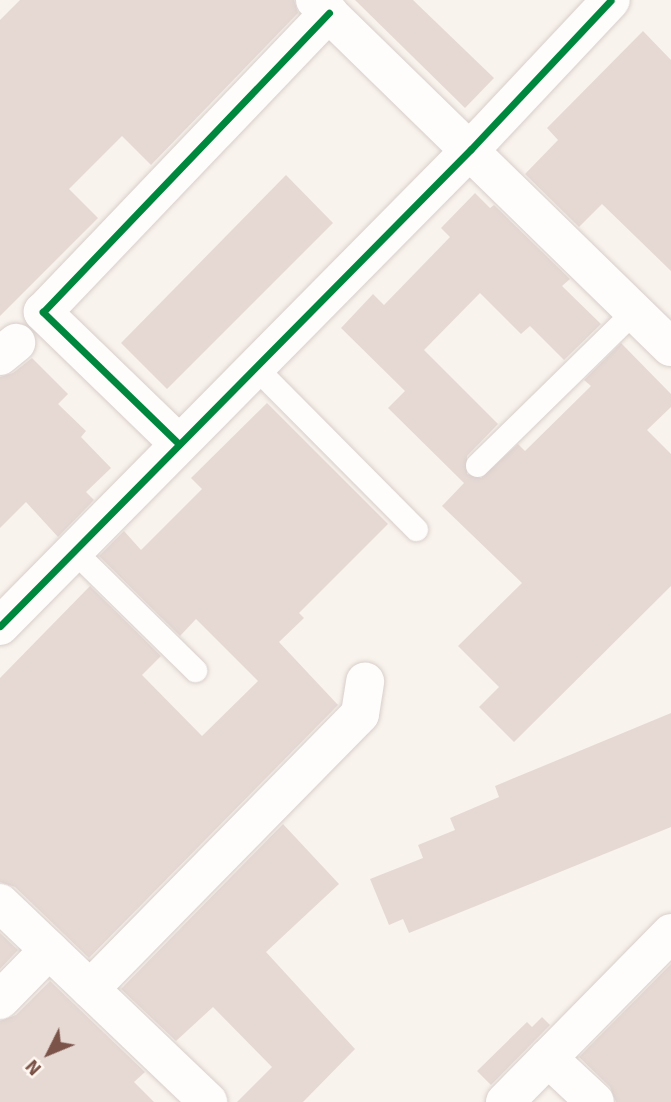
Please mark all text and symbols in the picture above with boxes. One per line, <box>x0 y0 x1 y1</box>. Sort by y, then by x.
north arrow <box>14 1018 84 1088</box>
text: N <box>20 1054 47 1080</box>

